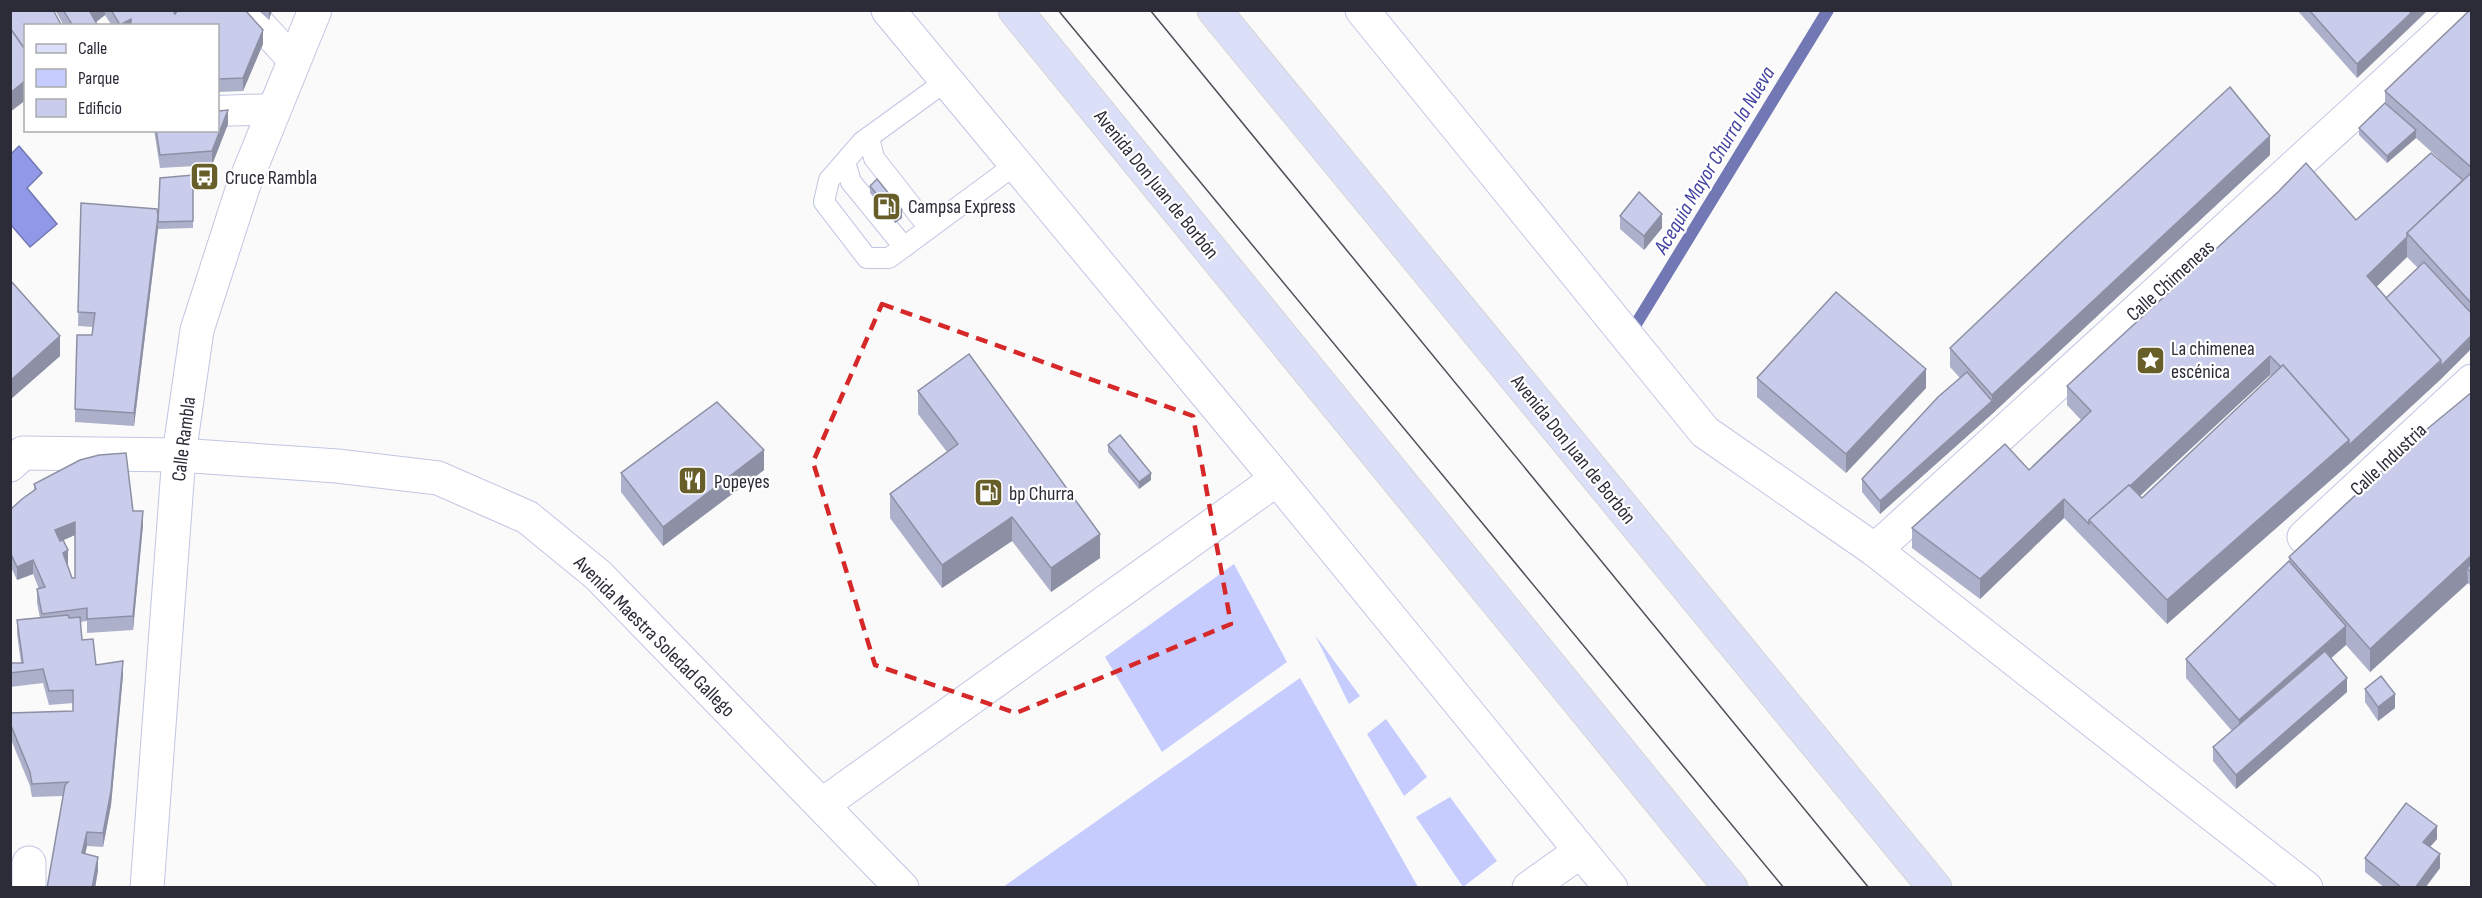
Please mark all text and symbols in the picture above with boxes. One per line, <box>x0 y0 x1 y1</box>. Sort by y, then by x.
legend <box>24 24 219 132</box>
text: Calle <box>78 38 107 59</box>
water label: Acequia Mayor Churra la Nueva <box>1648 62 1781 259</box>
text: Parque <box>78 68 119 89</box>
text: Edificio <box>78 98 122 119</box>
street label: Avenida Don Juan de Borbón <box>1088 104 1224 264</box>
bus stop icon: Cruce Rambla <box>188 161 220 193</box>
place label: Cruce Rambla <box>225 166 317 190</box>
fuel station icon: Campsa Express <box>871 190 903 222</box>
place label: Campsa Express <box>908 195 1016 219</box>
street label: Calle Chimeneas <box>2122 235 2220 326</box>
place label: La chimenea escénica <box>2171 337 2255 384</box>
place icon: La chimenea escénica <box>2134 344 2166 376</box>
street label: Avenida Don Juan de Borbón <box>1505 369 1641 529</box>
street label: Calle Rambla <box>167 395 201 483</box>
street label: Calle Industria <box>2346 418 2432 501</box>
restaurant icon: Popeyes <box>677 465 709 497</box>
place label: Popeyes <box>714 470 770 494</box>
fuel station icon: bp Churra <box>972 477 1004 509</box>
place label: bp Churra <box>1009 482 1074 506</box>
street label: Avenida Maestra Soledad Gallego <box>568 550 740 722</box>

